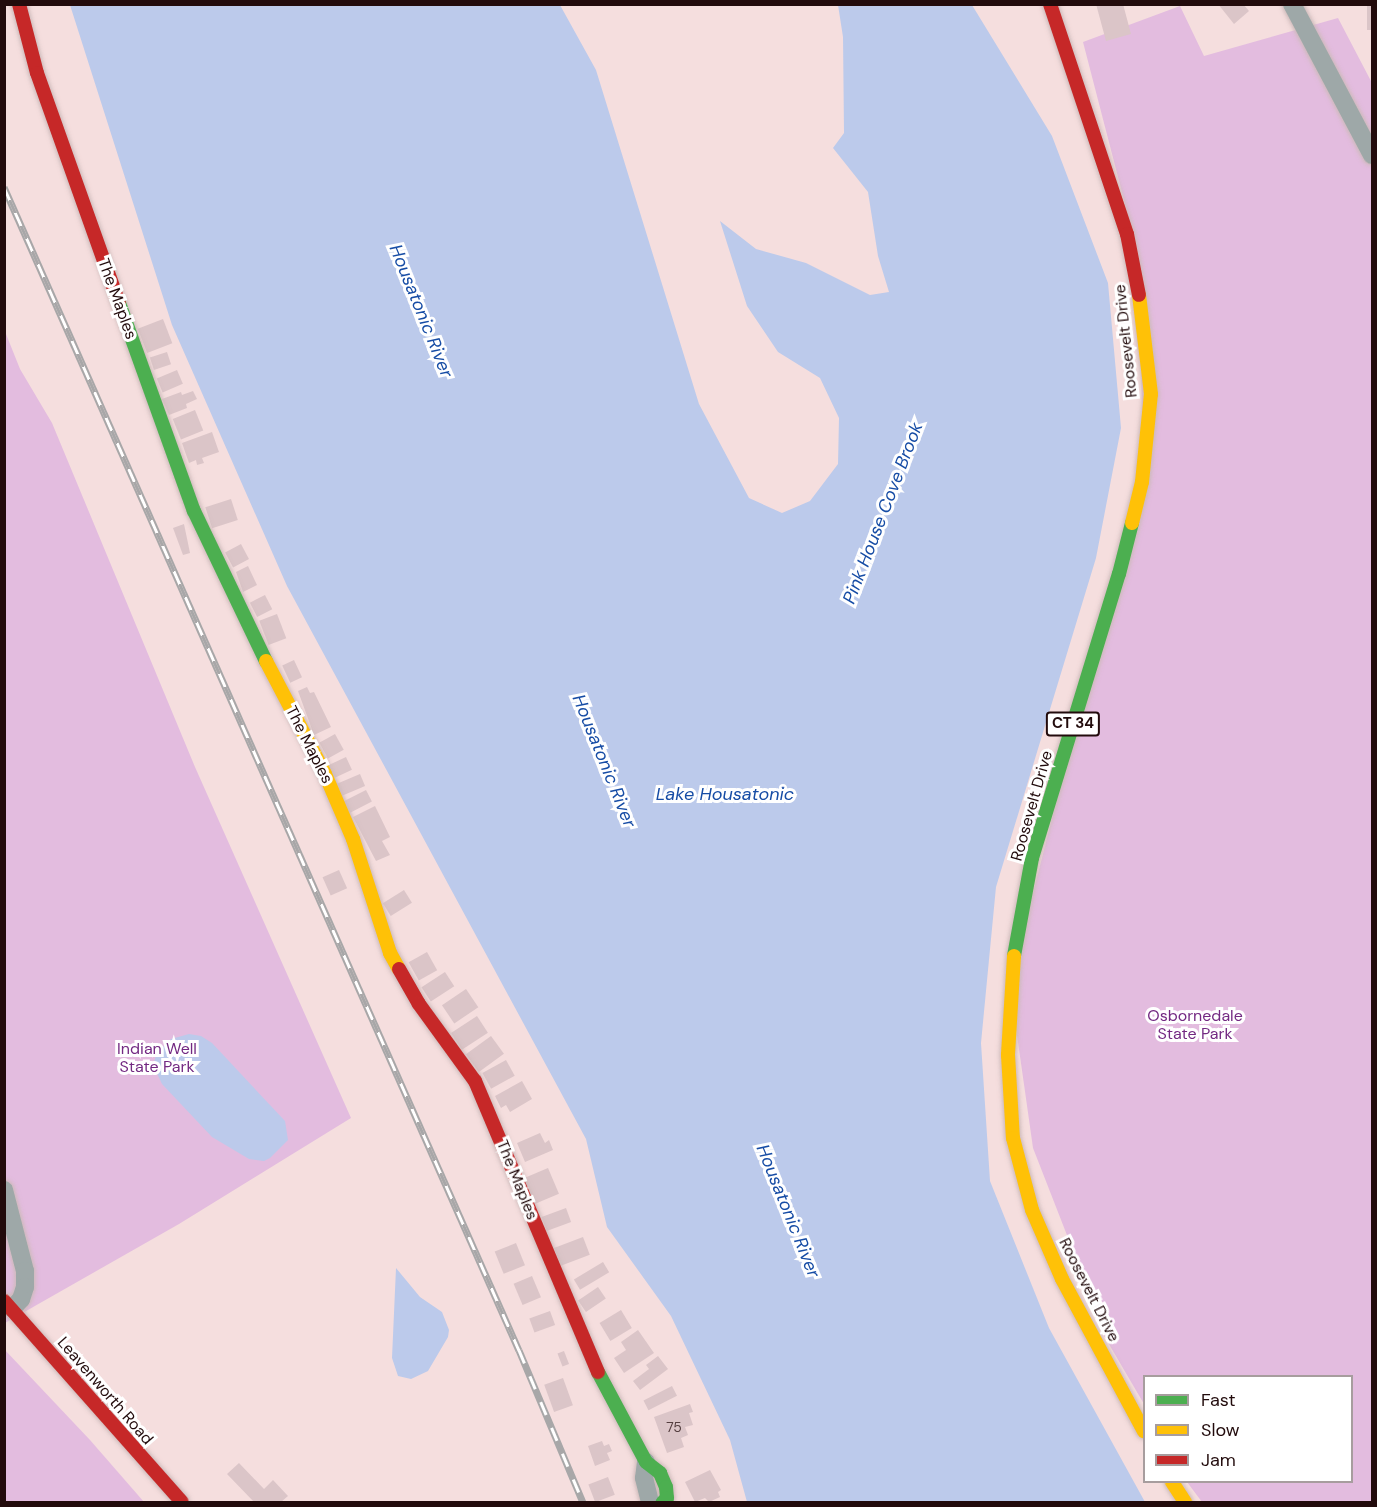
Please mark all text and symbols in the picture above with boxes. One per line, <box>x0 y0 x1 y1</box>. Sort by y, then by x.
water label: Housatonic River <box>385 241 457 381</box>
street label: The Maples <box>94 256 140 342</box>
street label: Roosevelt Drive <box>1110 283 1142 399</box>
water label: Pink House Cove Brook <box>838 419 928 607</box>
water label: Housatonic River <box>568 691 640 831</box>
street label: The Maples <box>281 703 337 787</box>
road number: CT 34 <box>1044 712 1102 736</box>
street label: Roosevelt Drive <box>1007 749 1057 863</box>
water label: Lake Housatonic <box>656 783 794 805</box>
park label: Osbornedale State Park <box>1147 1006 1243 1044</box>
park label: Indian Well State Park <box>117 1039 197 1077</box>
street label: The Maples <box>492 1137 542 1223</box>
water label: Housatonic River <box>752 1141 824 1281</box>
street label: Roosevelt Drive <box>1055 1235 1123 1345</box>
street label: Leavenworth Road <box>53 1333 157 1449</box>
legend <box>1143 1375 1353 1483</box>
text: Fast <box>1201 1388 1236 1412</box>
text: Slow <box>1201 1418 1240 1442</box>
house number: 75 <box>666 1419 682 1435</box>
text: Jam <box>1201 1448 1236 1472</box>

